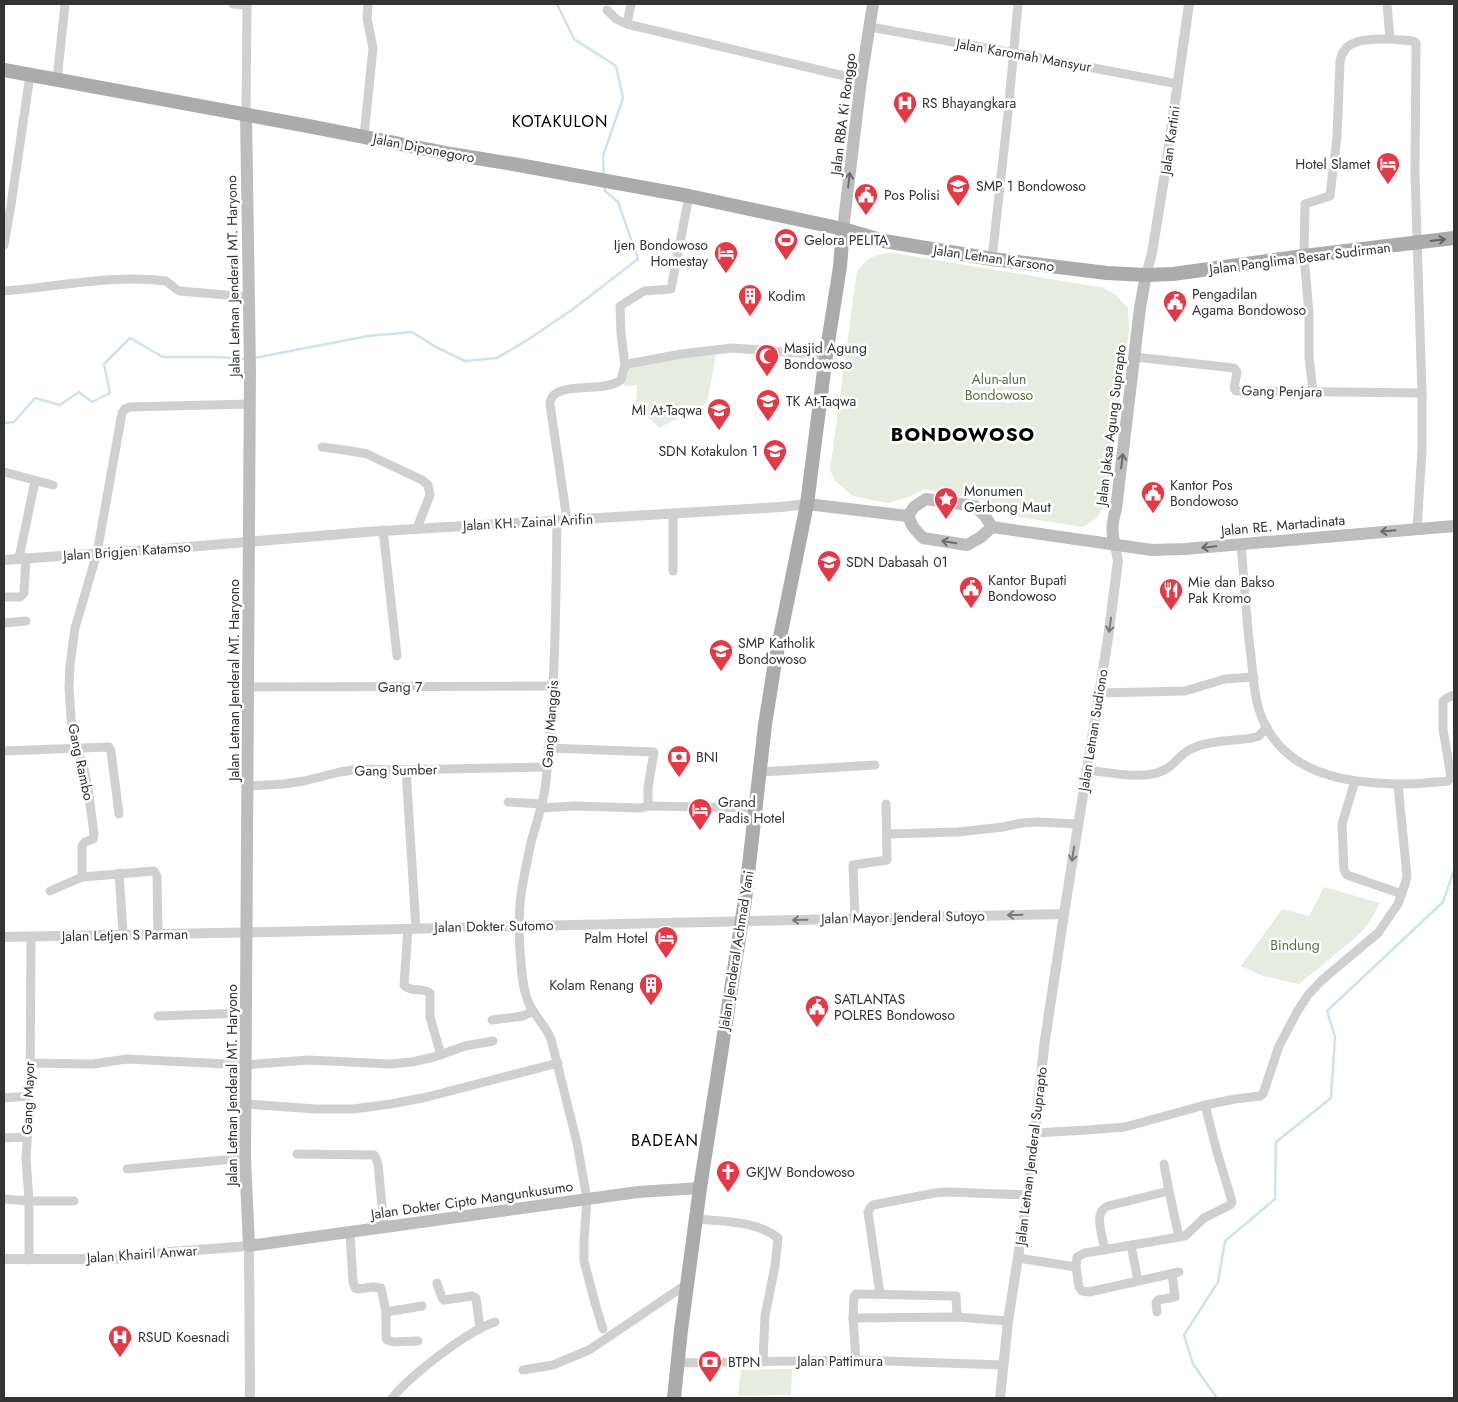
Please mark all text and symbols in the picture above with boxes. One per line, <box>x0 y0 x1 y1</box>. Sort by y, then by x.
street label: Jalan Karomah Mansyur <box>953 33 1093 77</box>
street label: Jalan RBA Ki Ronggo <box>825 52 860 178</box>
hospital icon: RS Bhayangkara <box>892 90 918 124</box>
place label: RS Bhayangkara <box>922 93 1016 113</box>
street label: Jalan Kartini <box>1155 104 1185 178</box>
district label: KOTAKULON <box>512 110 608 133</box>
street label: Jalan Diponegoro <box>370 128 477 168</box>
hotel icon: Hotel Slamet <box>1375 151 1401 185</box>
place label: Hotel Slamet <box>1295 154 1371 174</box>
one-way arrow <box>844 173 854 189</box>
school or university icon: SMP 1 Bondowoso <box>945 173 971 207</box>
street label: Jalan Letnan Jenderal MT. Haryono <box>221 175 245 379</box>
place label: SMP 1 Bondowoso <box>976 176 1086 196</box>
public building icon: Pos Polisi <box>853 182 879 216</box>
place label: Pos Polisi <box>884 185 940 205</box>
sports icon: Gelora PELITA <box>773 227 799 261</box>
place label: Gelora PELITA <box>804 230 889 250</box>
place label: Ijen Bondowoso Homestay <box>614 235 709 271</box>
one-way arrow <box>1429 235 1445 245</box>
street label: Jalan Panglima Besar Sudirman <box>1206 237 1392 279</box>
street label: Jalan Letnan Karsono <box>930 239 1056 276</box>
hotel icon: Ijen Bondowoso Homestay <box>713 240 739 274</box>
building icon: Kodim <box>737 283 763 317</box>
place label: Pengadilan Agama Bondowoso <box>1192 284 1307 320</box>
place label: Kodim <box>768 286 806 306</box>
public building icon: Pengadilan Agama Bondowoso <box>1162 289 1188 323</box>
place label: Masjid Agung Bondowoso <box>784 338 867 374</box>
mosque icon: Masjid Agung Bondowoso <box>754 343 780 377</box>
street label: Jalan Jaksa Agung Suprapto <box>1091 343 1131 509</box>
park label: Alun-alun Bondowoso <box>965 369 1034 405</box>
street label: Gang Penjara <box>1241 380 1323 402</box>
school or university icon: TK At-Taqwa <box>755 388 781 422</box>
place label: TK At-Taqwa <box>786 391 856 411</box>
school or university icon: MI At-Taqwa <box>706 397 732 431</box>
place label: MI At-Taqwa <box>631 400 702 420</box>
district label: BONDOWOSO <box>891 421 1035 448</box>
school or university icon: SDN Kotakulon 1 <box>762 438 788 472</box>
place label: SDN Kotakulon 1 <box>658 441 758 461</box>
one-way arrow <box>1117 453 1127 469</box>
place label: Kantor Pos Bondowoso <box>1170 475 1239 511</box>
public building icon: Kantor Pos Bondowoso <box>1140 480 1166 514</box>
place label: Monumen Gerbong Maut <box>964 481 1051 517</box>
place icon: Monumen Gerbong Maut <box>933 486 959 520</box>
street label: Jalan KH. Zainal Arifin <box>461 509 593 535</box>
street label: Jalan RE. Martadinata <box>1218 510 1346 541</box>
one-way arrow <box>1380 526 1396 536</box>
one-way arrow <box>941 536 957 546</box>
street label: Jalan Brigjen Katamso <box>61 537 192 566</box>
one-way arrow <box>1201 542 1217 552</box>
school or university icon: SDN Dabasah 01 <box>816 549 842 583</box>
place label: SDN Dabasah 01 <box>846 552 948 572</box>
place label: Kantor Bupati Bondowoso <box>988 570 1067 606</box>
place label: Mie dan Bakso Pak Kromo <box>1188 572 1275 608</box>
public building icon: Kantor Bupati Bondowoso <box>958 575 984 609</box>
restaurant icon: Mie dan Bakso Pak Kromo <box>1158 577 1184 611</box>
street label: Jalan Letnan Jenderal MT. Haryono <box>224 579 244 783</box>
one-way arrow <box>1105 617 1115 633</box>
place label: SMP Katholik Bondowoso <box>738 633 816 669</box>
school or university icon: SMP Katholik Bondowoso <box>708 638 734 672</box>
street label: Jalan Letnan Sudiono <box>1073 667 1113 794</box>
street label: Gang 7 <box>378 677 423 697</box>
street label: Gang Manggis <box>537 679 563 768</box>
street label: Gang Rambo <box>63 722 99 803</box>
bank icon: BNI <box>666 744 692 778</box>
place label: BNI <box>696 747 718 767</box>
street label: Gang Sumber <box>354 759 438 781</box>
place label: Grand Padis Hotel <box>718 792 785 828</box>
hotel icon: Grand Padis Hotel <box>687 797 713 831</box>
one-way arrow <box>1068 846 1078 862</box>
street label: Jalan Jenderal Achmad Yani <box>713 869 758 1033</box>
street label: Jalan Mayor Jenderal Sutoyo <box>819 906 985 928</box>
one-way arrow <box>1007 910 1024 920</box>
street label: Jalan Dokter Sutomo <box>432 915 554 937</box>
one-way arrow <box>792 915 808 925</box>
street label: Jalan Letjen S Parman <box>60 924 188 946</box>
hotel icon: Palm Hotel <box>653 925 679 959</box>
place label: Palm Hotel <box>584 928 648 948</box>
park label: Bindung <box>1270 935 1320 955</box>
building icon: Kolam Renang <box>638 972 664 1006</box>
place label: Kolam Renang <box>549 975 634 995</box>
street label: Jalan Letnan Jenderal MT. Haryono <box>222 984 242 1188</box>
place label: SATLANTAS POLRES Bondowoso <box>834 989 955 1025</box>
public building icon: SATLANTAS POLRES Bondowoso <box>804 994 830 1028</box>
street label: Gang Mayor <box>17 1061 39 1135</box>
street label: Jalan Letnan Jenderal Suprapto <box>1010 1065 1052 1248</box>
district label: BADEAN <box>631 1129 699 1152</box>
church icon: GKJW Bondowoso <box>715 1159 741 1193</box>
place label: GKJW Bondowoso <box>746 1162 855 1182</box>
street label: Jalan Dokter Cipto Mangunkusumo <box>368 1176 575 1224</box>
street label: Jalan Khairil Anwar <box>84 1240 198 1268</box>
hospital icon: RSUD Koesnadi <box>107 1324 133 1358</box>
place label: RSUD Koesnadi <box>138 1327 230 1347</box>
bank icon: BTPN <box>697 1349 723 1383</box>
street label: Jalan Pattimura <box>795 1351 883 1371</box>
place label: BTPN <box>728 1352 760 1372</box>

